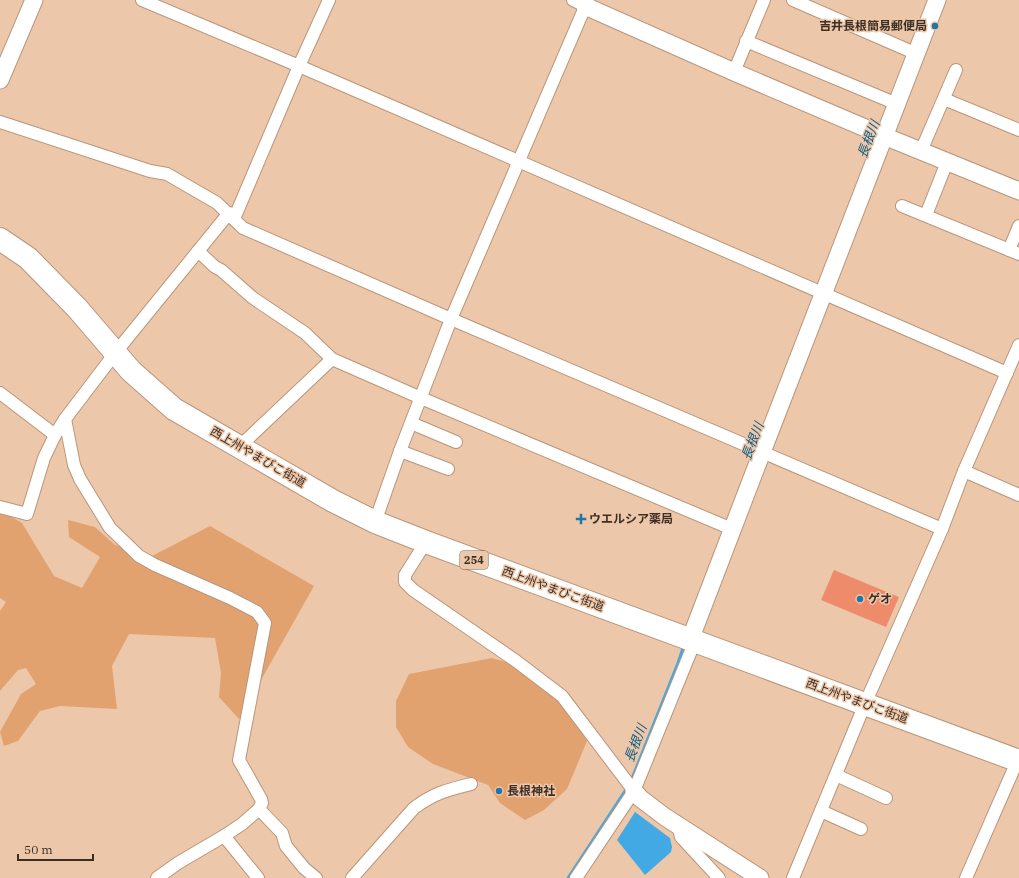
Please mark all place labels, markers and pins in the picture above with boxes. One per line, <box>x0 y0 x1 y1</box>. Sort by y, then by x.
place label: 吉井長根簡易郵便局 <box>819 18 927 33</box>
marker: 吉井長根簡易郵便局 <box>930 21 940 31</box>
place label: ウエルシア薬局 <box>589 511 673 526</box>
marker: ウエルシア薬局 <box>576 514 586 524</box>
place label: ゲオ <box>868 591 892 606</box>
marker: ゲオ <box>855 594 865 604</box>
place label: 長根神社 <box>507 783 555 798</box>
marker: 長根神社 <box>494 786 504 796</box>

